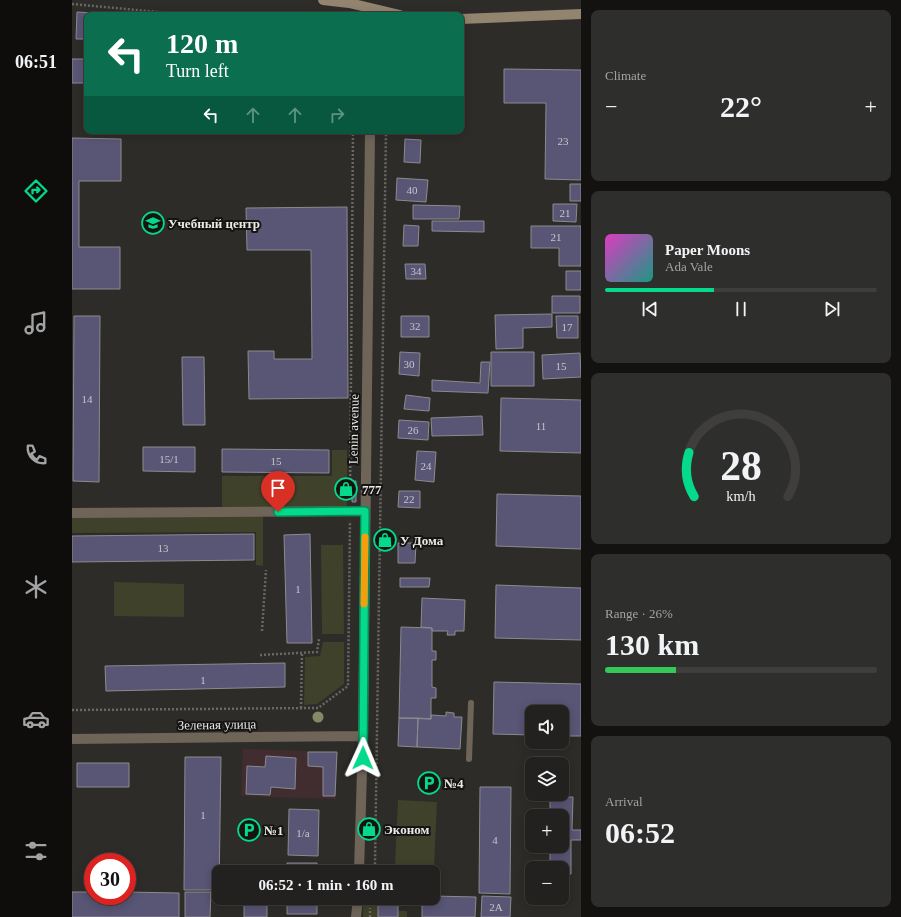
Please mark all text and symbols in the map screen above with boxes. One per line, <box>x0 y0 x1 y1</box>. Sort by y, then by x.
icon: left <box>100 28 152 80</box>
text: 120 m <box>166 28 238 59</box>
text: 06:51 <box>15 52 57 72</box>
text: Turn left <box>166 61 229 81</box>
text: Climate <box>605 68 646 83</box>
text: 22° <box>720 90 762 123</box>
text: − <box>605 94 617 119</box>
text: + <box>865 94 877 119</box>
icon: left <box>200 104 222 126</box>
icon: ahead <box>242 104 264 126</box>
icon: ahead <box>284 104 306 126</box>
icon: right <box>326 104 348 126</box>
house number: 23 <box>558 135 569 147</box>
icon: directions <box>22 177 50 205</box>
house number: 40 <box>407 184 418 196</box>
house number: 21 <box>560 207 571 219</box>
school or university icon: Учебный центр <box>140 210 166 236</box>
place label: Учебный центр <box>168 216 260 231</box>
house number: 21 <box>551 231 562 243</box>
text: Paper Moons <box>665 242 750 258</box>
text: Ada Vale <box>665 259 713 274</box>
house number: 34 <box>411 265 422 277</box>
icon: previous <box>639 298 661 320</box>
icon: pause <box>730 298 752 320</box>
icon: next <box>821 298 843 320</box>
icon: music <box>22 309 50 337</box>
house number: 32 <box>410 320 421 332</box>
house number: 17 <box>562 321 573 333</box>
house number: 30 <box>404 358 415 370</box>
house number: 15 <box>556 360 567 372</box>
house number: 14 <box>82 393 93 405</box>
street label: Lenin avenue <box>345 393 362 464</box>
house number: 11 <box>536 420 546 432</box>
house number: 26 <box>408 424 419 436</box>
icon: phone <box>22 441 50 469</box>
text: 28 <box>720 442 762 488</box>
house number: 15/1 <box>159 453 179 465</box>
house number: 15 <box>271 455 282 467</box>
house number: 24 <box>421 460 432 472</box>
pin <box>261 471 295 512</box>
shop icon: 777 <box>333 476 359 502</box>
icon: arrive <box>267 477 289 499</box>
place label: 777 <box>362 482 382 497</box>
text: km/h <box>726 487 756 503</box>
house number: 22 <box>404 493 415 505</box>
shop icon: У Дома <box>372 527 398 553</box>
place label: У Дома <box>400 533 444 548</box>
house number: 13 <box>158 542 169 554</box>
icon: climate <box>22 573 50 601</box>
house number: 1 <box>295 583 301 595</box>
text: Range · 26% <box>605 606 673 621</box>
text: 130 km <box>605 628 699 661</box>
house number: 1 <box>200 674 206 686</box>
icon: car <box>22 705 50 733</box>
map controls <box>525 705 569 905</box>
button: sound <box>525 705 569 749</box>
street label: Зеленая улица <box>178 716 257 733</box>
position arrow <box>342 737 384 779</box>
button: layers <box>525 757 569 801</box>
parking icon: №4 <box>416 770 442 796</box>
place label: №4 <box>444 776 464 791</box>
text: Arrival <box>605 794 643 809</box>
house number: 1 <box>200 809 206 821</box>
button: + <box>525 809 569 853</box>
shop icon: Эконом <box>356 816 382 842</box>
text: 06:52 <box>605 816 675 849</box>
parking icon: №1 <box>236 817 262 843</box>
place label: Эконом <box>384 822 429 837</box>
place label: №1 <box>264 823 284 838</box>
house number: 1/а <box>296 827 310 839</box>
house number: 4 <box>492 834 498 846</box>
icon: filters <box>22 837 50 865</box>
speed limit sign: 30 <box>84 853 136 905</box>
button: − <box>525 861 569 905</box>
text: 06:52 · 1 min · 160 m <box>259 877 394 893</box>
house number: 2А <box>489 901 503 913</box>

